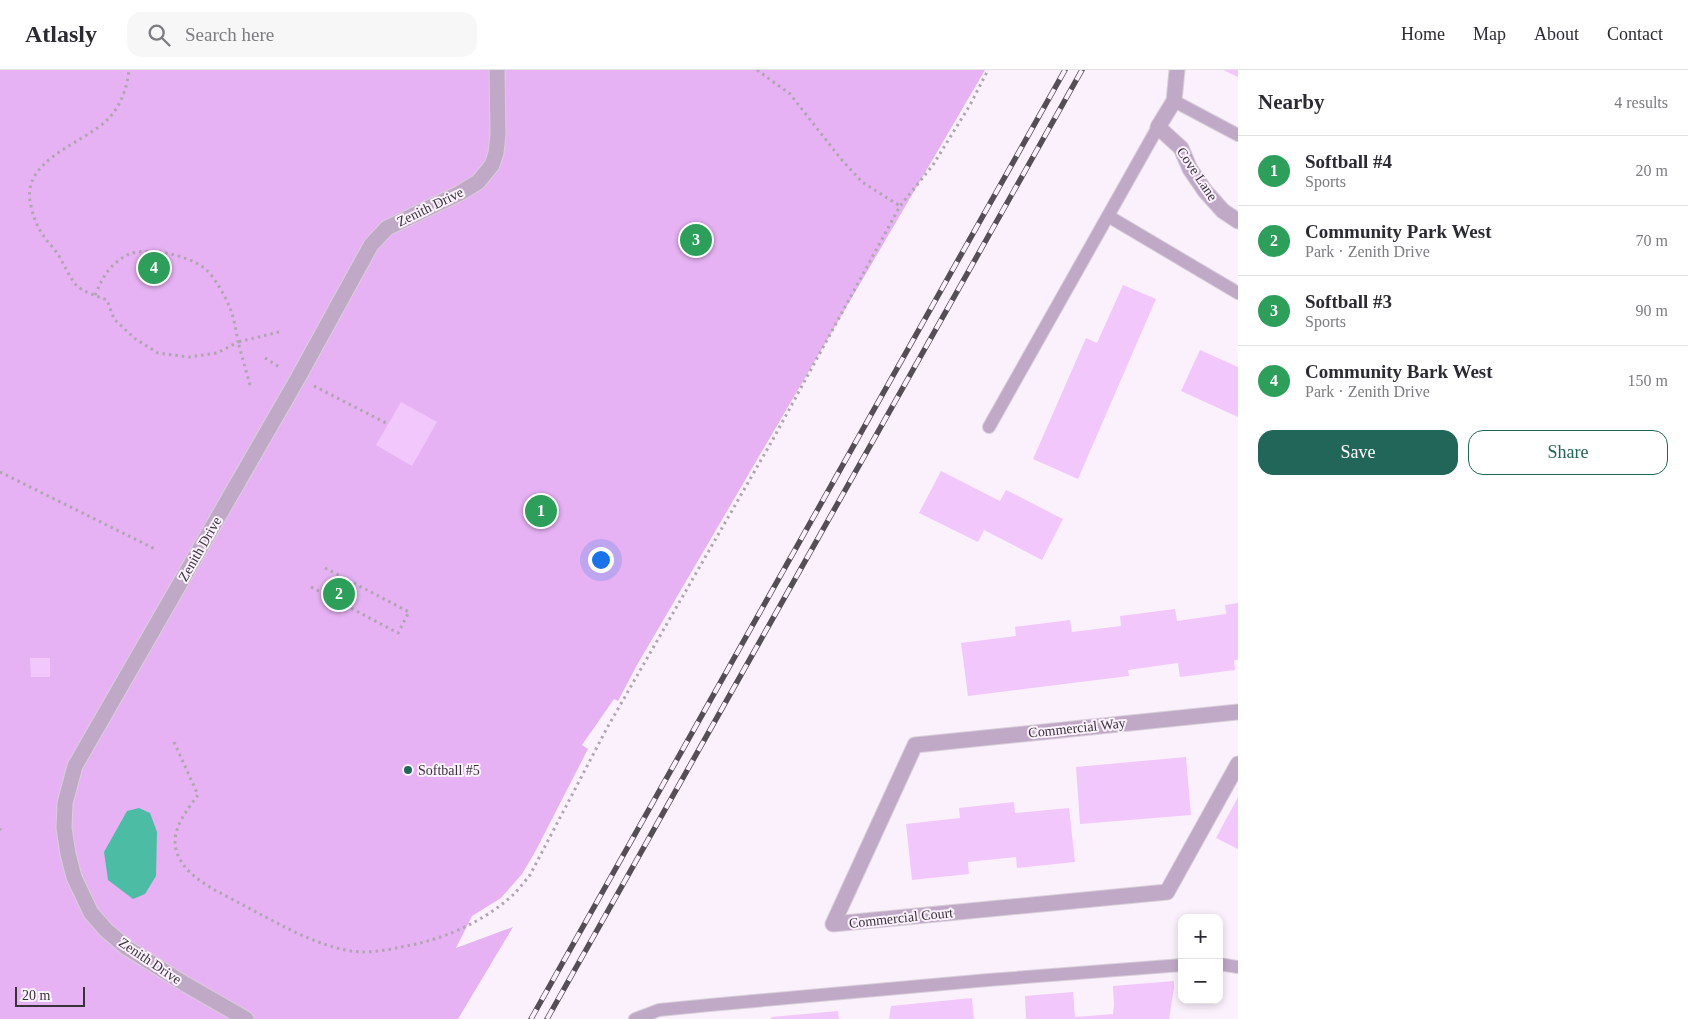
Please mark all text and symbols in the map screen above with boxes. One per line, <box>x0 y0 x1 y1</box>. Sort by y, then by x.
search box <box>127 12 477 57</box>
text: Atlasly <box>25 21 97 47</box>
icon: search <box>145 21 173 49</box>
text: Search here <box>185 24 274 45</box>
text: Home <box>1401 24 1445 44</box>
text: Map <box>1473 24 1506 44</box>
text: About <box>1534 24 1579 44</box>
text: Contact <box>1607 24 1663 44</box>
text: Nearby <box>1258 90 1325 114</box>
text: 4 results <box>1614 94 1668 111</box>
street label: Cove Lane <box>1174 145 1220 203</box>
text: Softball #4 <box>1305 151 1392 172</box>
text: 1 <box>1270 162 1278 179</box>
text: 20 m <box>1636 162 1668 179</box>
text: Sports <box>1305 173 1346 190</box>
street label: Zenith Drive <box>394 184 466 230</box>
pin: 3 <box>680 221 712 259</box>
text: Community Park West <box>1305 221 1491 242</box>
text: 2 <box>1270 232 1278 249</box>
text: 70 m <box>1636 232 1668 249</box>
text: Park · Zenith Drive <box>1305 243 1430 260</box>
pin: 4 <box>138 249 170 287</box>
text: Softball #3 <box>1305 291 1392 312</box>
text: 3 <box>1270 302 1278 319</box>
text: 90 m <box>1636 302 1668 319</box>
text: Sports <box>1305 313 1346 330</box>
text: Community Bark West <box>1305 361 1493 382</box>
text: 4 <box>1270 372 1278 389</box>
text: 150 m <box>1628 372 1668 389</box>
text: Park · Zenith Drive <box>1305 383 1430 400</box>
button: Save <box>1258 430 1458 475</box>
button: Share <box>1468 430 1668 475</box>
pin: 1 <box>525 492 557 530</box>
street label: Zenith Drive <box>176 514 224 584</box>
your location <box>588 547 614 573</box>
pin: 2 <box>323 575 355 613</box>
street label: Commercial Way <box>1028 715 1126 741</box>
place label: Softball #5 <box>418 763 480 778</box>
marker: Softball #5 <box>402 764 414 776</box>
street label: Commercial Court <box>848 905 954 931</box>
map controls <box>1178 914 1223 1004</box>
button: + <box>1178 914 1223 959</box>
street label: Zenith Drive <box>116 935 184 987</box>
button: − <box>1178 959 1223 1004</box>
scale bar <box>15 984 85 1007</box>
text: 20 m <box>22 988 50 1003</box>

